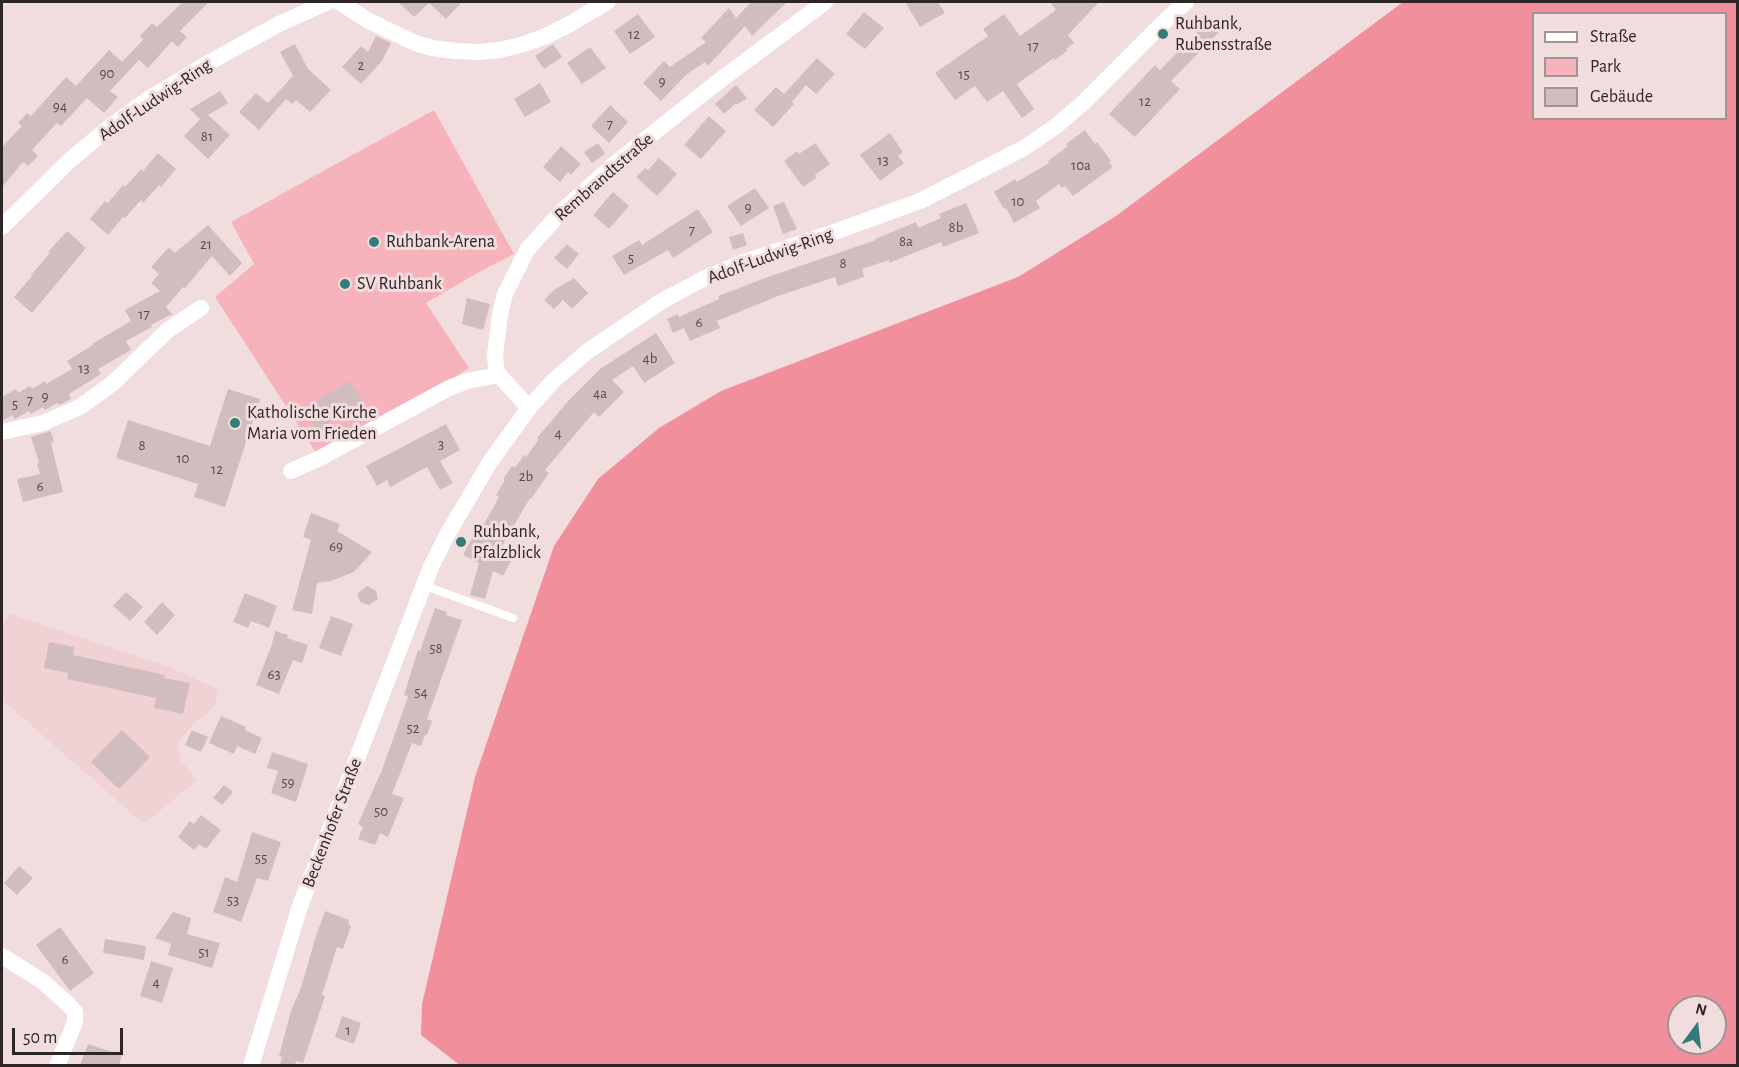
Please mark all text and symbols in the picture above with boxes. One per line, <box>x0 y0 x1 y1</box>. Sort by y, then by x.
legend <box>1532 12 1727 120</box>
place label: Ruhbank, Rubensstraße <box>1175 13 1272 56</box>
house number: 12 <box>628 25 640 43</box>
marker: Ruhbank, Rubensstraße <box>1156 27 1170 41</box>
text: Straße <box>1590 28 1636 46</box>
house number: 17 <box>1027 37 1039 55</box>
street label: Adolf-Ludwig-Ring <box>94 54 216 146</box>
house number: 2 <box>358 56 364 74</box>
text: Park <box>1590 58 1621 76</box>
house number: 90 <box>100 64 114 82</box>
house number: 15 <box>958 65 970 83</box>
house number: 9 <box>658 72 666 90</box>
text: Gebäude <box>1590 88 1653 106</box>
house number: 12 <box>1139 92 1151 110</box>
house number: 94 <box>53 97 67 115</box>
house number: 7 <box>607 115 613 133</box>
house number: 81 <box>201 127 213 145</box>
street label: Rembrandtstraße <box>550 128 658 226</box>
house number: 13 <box>877 151 889 169</box>
house number: 10a <box>1071 156 1091 174</box>
house number: 10 <box>1011 192 1025 210</box>
house number: 9 <box>744 198 752 216</box>
house number: 8b <box>949 218 963 236</box>
house number: 7 <box>689 221 695 239</box>
street label: Adolf-Ludwig-Ring <box>704 223 836 289</box>
place label: Ruhbank-Arena <box>386 231 495 253</box>
house number: 8a <box>899 232 913 250</box>
house number: 21 <box>200 235 212 253</box>
marker: Ruhbank-Arena <box>367 235 381 249</box>
house number: 5 <box>628 249 634 267</box>
house number: 8 <box>839 254 847 272</box>
place label: SV Ruhbank <box>357 273 442 295</box>
marker: SV Ruhbank <box>338 277 352 291</box>
house number: 17 <box>138 305 150 323</box>
house number: 6 <box>695 313 703 331</box>
house number: 4b <box>643 349 657 367</box>
house number: 13 <box>78 359 90 377</box>
house number: 4a <box>593 384 607 402</box>
house number: 9 <box>41 387 49 405</box>
house number: 7 <box>27 391 33 409</box>
house number: 5 <box>12 395 18 413</box>
place label: Katholische Kirche Maria vom Frieden <box>247 402 377 444</box>
marker: Katholische Kirche Maria vom Frieden <box>228 416 242 430</box>
house number: 4 <box>554 424 562 442</box>
house number: 3 <box>438 435 444 453</box>
house number: 8 <box>138 436 146 454</box>
house number: 10 <box>176 449 190 467</box>
house number: 12 <box>211 460 223 478</box>
house number: 2b <box>519 467 533 485</box>
house number: 6 <box>36 477 44 495</box>
place label: Ruhbank, Pfalzblick <box>473 521 541 564</box>
marker: Ruhbank, Pfalzblick <box>454 535 468 549</box>
house number: 69 <box>329 537 343 555</box>
house number: 58 <box>429 639 443 657</box>
house number: 63 <box>267 665 281 683</box>
house number: 54 <box>414 683 428 701</box>
house number: 52 <box>406 719 420 737</box>
street label: Beckenhofer Straße <box>297 755 367 891</box>
house number: 59 <box>281 773 295 791</box>
house number: 50 <box>374 802 388 820</box>
house number: 55 <box>255 849 267 867</box>
house number: 53 <box>227 891 239 909</box>
house number: 51 <box>198 943 210 961</box>
house number: 6 <box>61 950 69 968</box>
house number: 4 <box>152 973 160 991</box>
north arrow <box>1667 995 1727 1055</box>
text: N <box>1694 1000 1709 1019</box>
scale bar <box>15 1016 126 1054</box>
house number: 1 <box>345 1021 351 1039</box>
text: 50 m <box>23 1029 57 1047</box>

